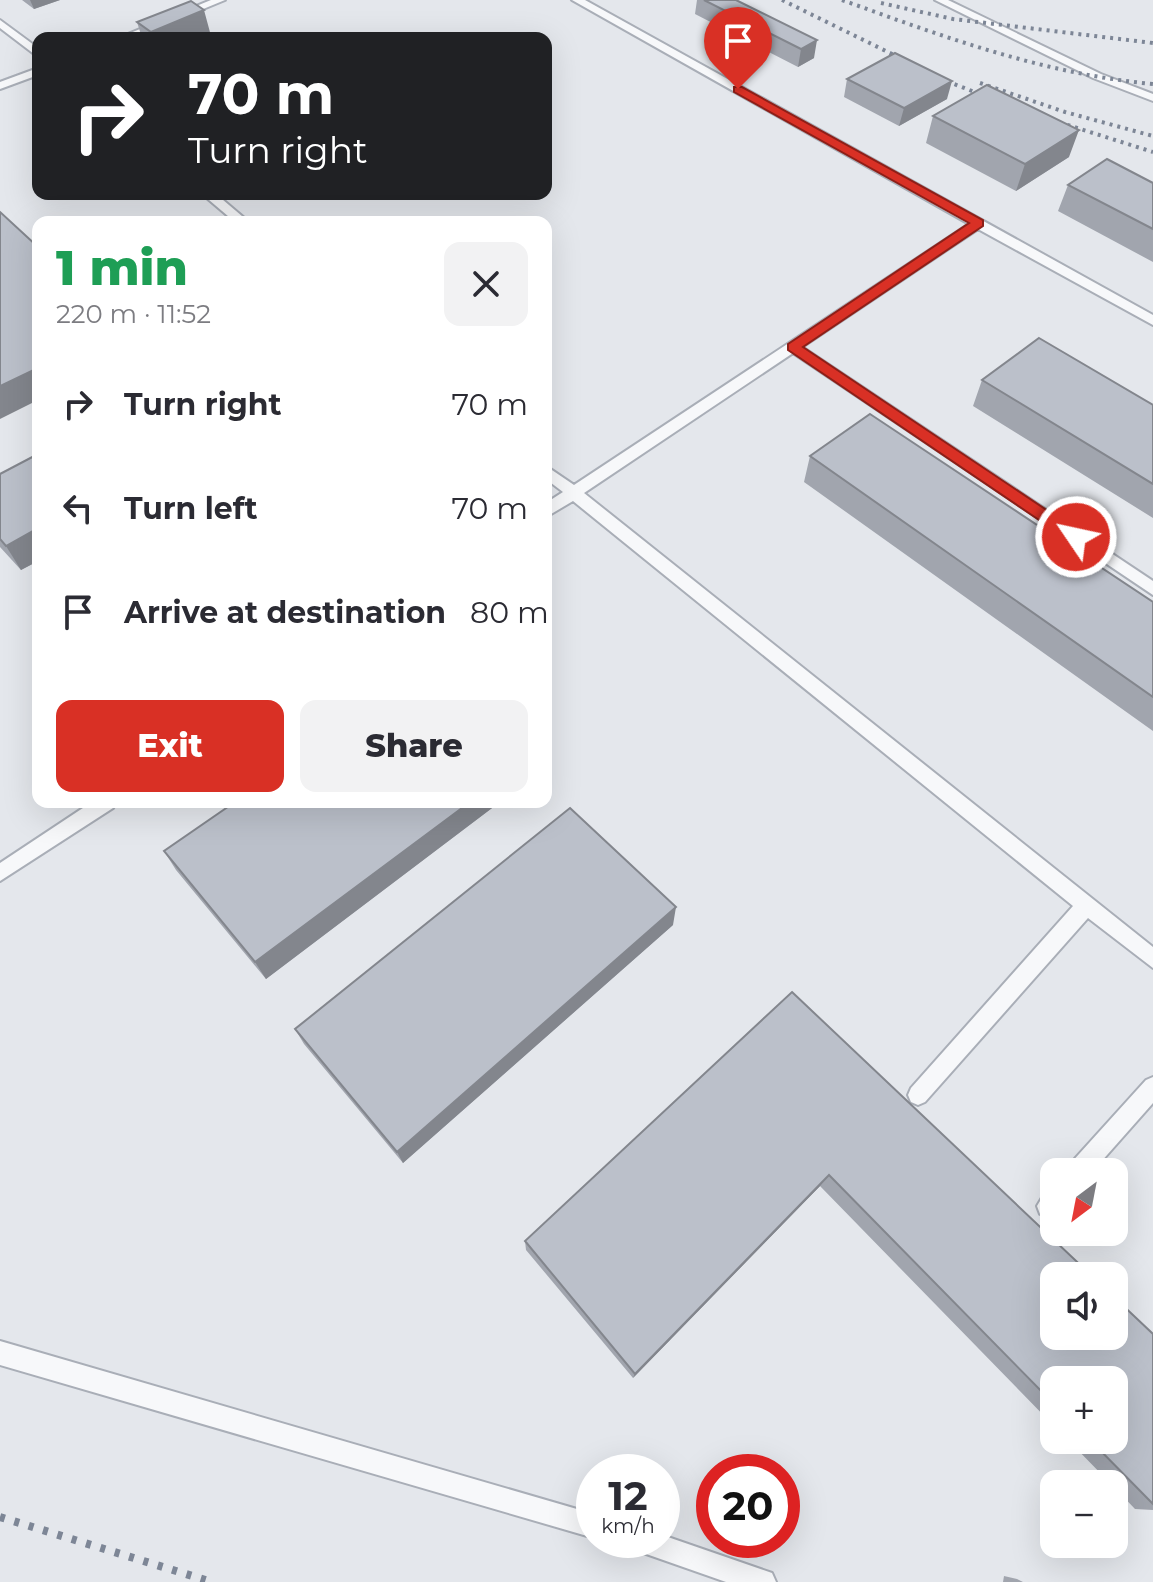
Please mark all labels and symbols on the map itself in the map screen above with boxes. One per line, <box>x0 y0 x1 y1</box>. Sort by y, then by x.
pin <box>704 7 772 89</box>
position arrow <box>1034 495 1118 579</box>
north arrow <box>1040 1158 1128 1246</box>
speed limit sign: 20 <box>696 1454 800 1558</box>

